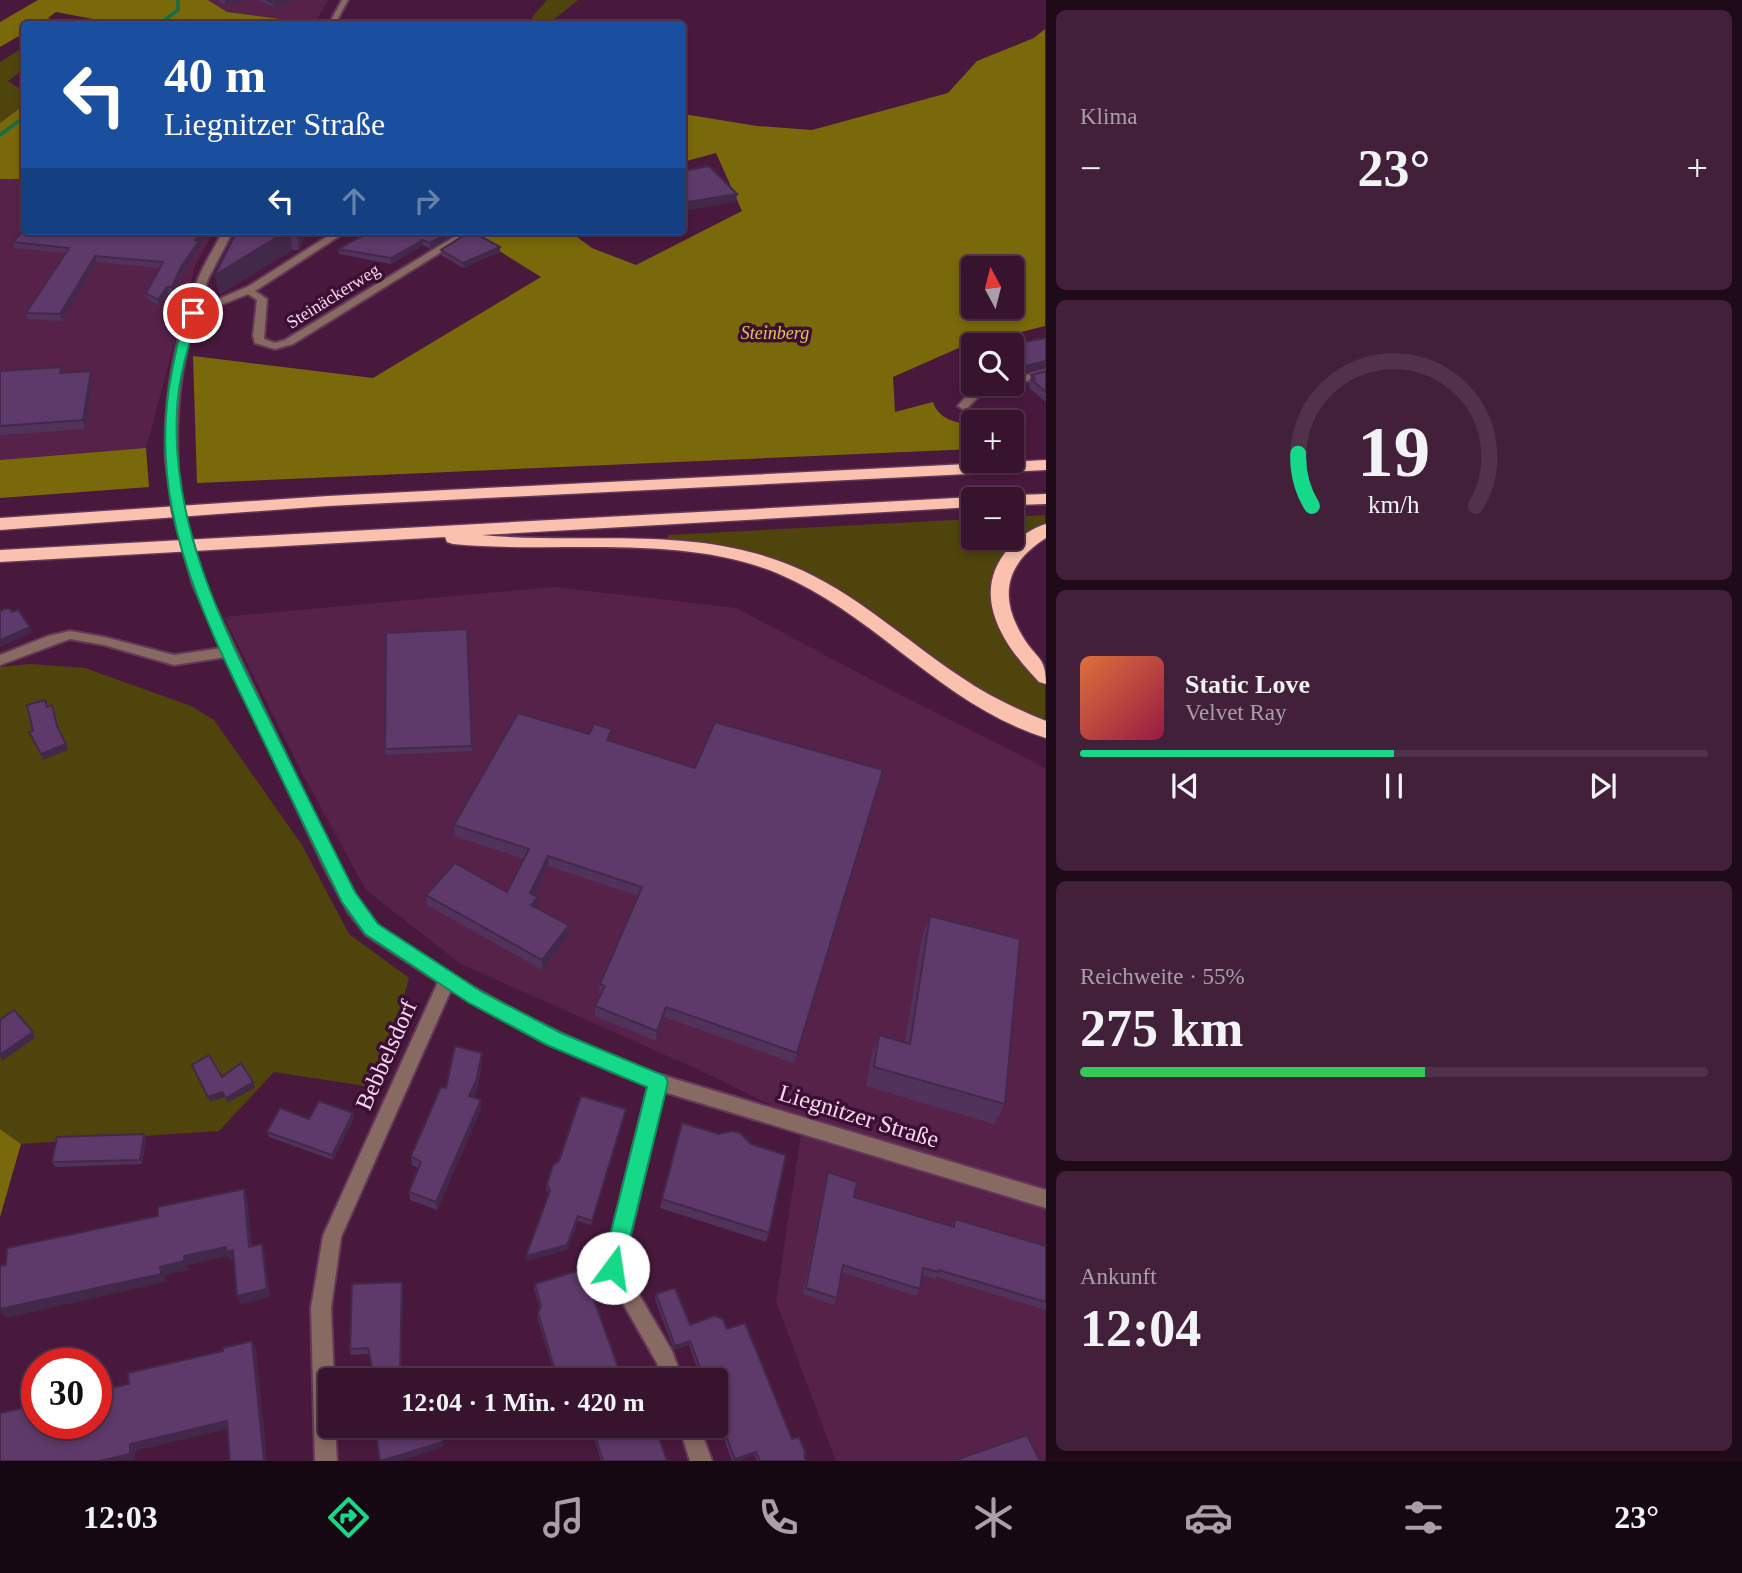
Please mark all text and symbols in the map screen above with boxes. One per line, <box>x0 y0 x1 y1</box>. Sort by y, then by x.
text: 40 m <box>164 48 266 103</box>
icon: left <box>49 49 140 140</box>
text: Klima <box>1080 104 1138 129</box>
text: Liegnitzer Straße <box>164 106 385 142</box>
text: 23° <box>1358 140 1430 197</box>
text: − <box>1080 147 1101 189</box>
text: + <box>1687 147 1708 189</box>
icon: left <box>262 182 300 220</box>
icon: ahead <box>335 182 373 220</box>
icon: right <box>408 182 446 220</box>
north arrow <box>961 256 1024 318</box>
map controls <box>961 256 1024 550</box>
street label: Steinäckerweg <box>283 259 383 333</box>
pin <box>163 283 223 343</box>
icon: arrive <box>174 294 212 332</box>
park label: Steinberg <box>741 323 809 343</box>
button: search <box>961 333 1024 396</box>
button: + <box>961 410 1024 473</box>
text: 19 <box>1358 412 1430 493</box>
button: − <box>961 487 1024 550</box>
text: km/h <box>1368 491 1420 518</box>
text: Static Love <box>1185 670 1310 699</box>
text: Velvet Ray <box>1185 700 1287 725</box>
icon: previous <box>1166 767 1204 805</box>
icon: pause <box>1375 767 1413 805</box>
icon: next <box>1584 767 1622 805</box>
text: Reichweite · 55% <box>1080 964 1245 989</box>
street label: Bebbelsdorf <box>350 996 422 1114</box>
text: 275 km <box>1080 1000 1243 1057</box>
street label: Liegnitzer Straße <box>776 1079 942 1153</box>
position arrow <box>576 1231 650 1305</box>
text: Ankunft <box>1080 1264 1157 1289</box>
text: 12:04 <box>1080 1300 1201 1357</box>
speed limit sign: 30 <box>21 1348 112 1439</box>
text: 12:04 · 1 Min. · 420 m <box>401 1388 645 1417</box>
icon: directions <box>324 1493 373 1542</box>
icon: music <box>539 1493 588 1542</box>
icon: phone <box>754 1493 803 1542</box>
icon: climate <box>969 1493 1018 1542</box>
icon: car <box>1184 1493 1233 1542</box>
icon: filters <box>1399 1493 1448 1542</box>
text: 12:03 <box>83 1499 158 1535</box>
text: 23° <box>1614 1499 1659 1535</box>

